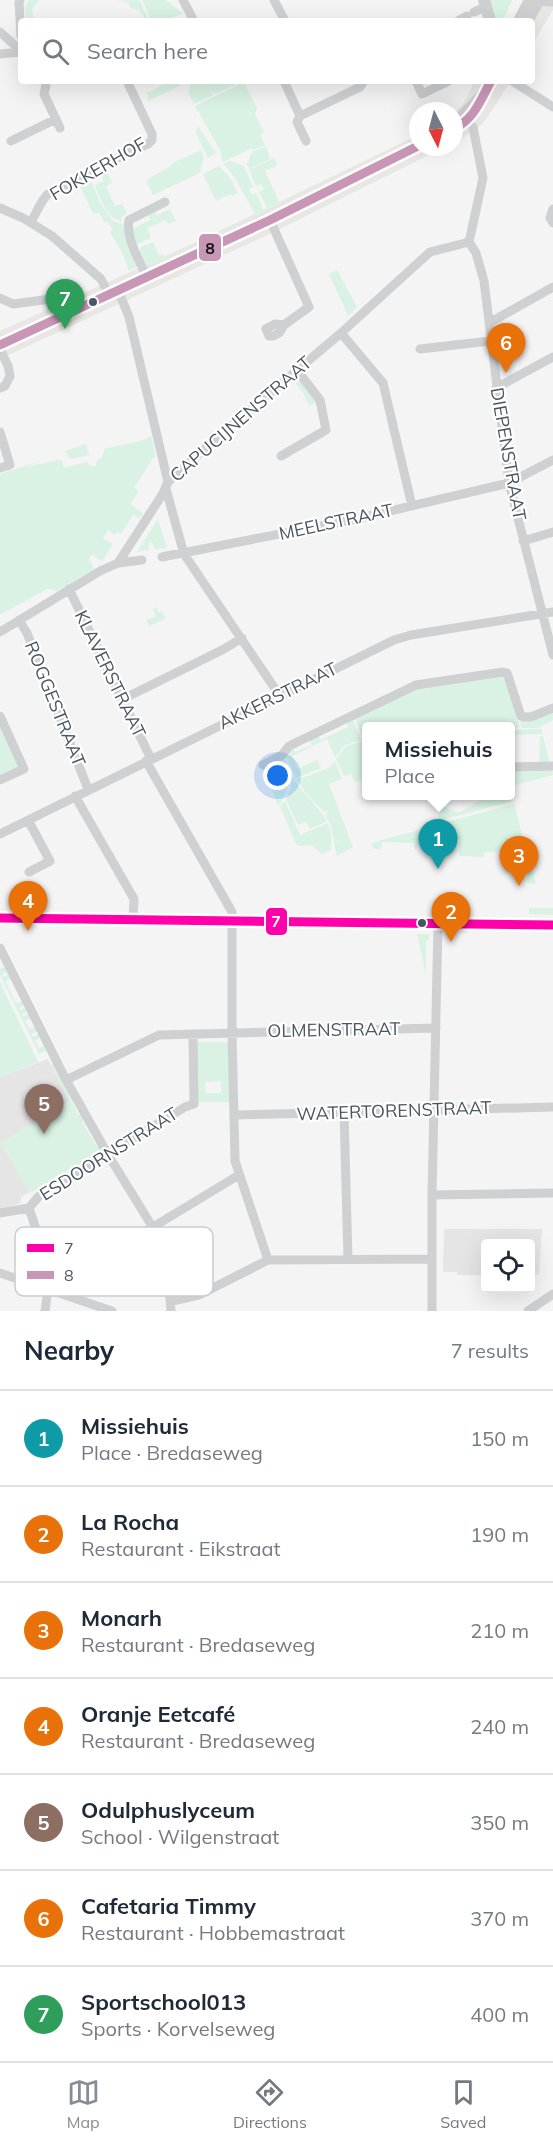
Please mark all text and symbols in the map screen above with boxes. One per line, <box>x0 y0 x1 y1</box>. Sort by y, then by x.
search box <box>18 18 535 84</box>
icon: search <box>39 35 72 68</box>
text: Search here <box>87 37 208 65</box>
north arrow <box>409 102 463 156</box>
street label: FOKKERHOF <box>46 132 150 205</box>
line badge: 8 <box>198 233 222 262</box>
text: 8 <box>205 238 215 258</box>
pin: 7 <box>46 280 84 329</box>
unlabelled marker <box>87 296 99 308</box>
pin: 6 <box>486 324 526 373</box>
street label: CAPUCIJNENSTRAAT <box>165 351 316 487</box>
street label: DIEPENSTRAAT <box>485 386 532 522</box>
street label: MEELSTRAAT <box>277 498 395 545</box>
street label: KLAVERSTRAAT <box>70 606 151 741</box>
street label: ROGGESTRAAT <box>20 638 91 770</box>
street label: AKKERSTRAAT <box>215 657 341 734</box>
popup <box>362 722 515 800</box>
text: Missiehuis <box>385 735 492 763</box>
your location <box>263 761 292 790</box>
text: Place <box>385 763 435 788</box>
pin: 1 <box>418 820 458 869</box>
pin: 3 <box>500 836 538 886</box>
pin: 4 <box>9 882 48 931</box>
pin: 2 <box>432 892 470 942</box>
line badge: 7 <box>265 907 288 936</box>
text: 7 <box>271 911 281 931</box>
unlabelled marker <box>416 917 428 929</box>
street label: OLMENSTRAAT <box>267 1017 401 1042</box>
pin: 5 <box>24 1084 63 1134</box>
street label: WATERTORENSTRAAT <box>296 1096 492 1125</box>
street label: ESDOORNSTRAAT <box>35 1102 182 1205</box>
legend <box>15 1227 213 1296</box>
text: 7 <box>64 1238 74 1258</box>
map controls <box>481 1239 535 1293</box>
button: locate <box>481 1239 535 1293</box>
text: 8 <box>64 1265 74 1285</box>
text: Nearby <box>24 1334 114 1367</box>
text: 7 results <box>451 1338 529 1363</box>
text: Missiehuis <box>81 1412 189 1440</box>
text: 1 <box>38 1426 50 1451</box>
text: 150 m <box>470 1426 529 1451</box>
text: Place · Bredaseweg <box>81 1440 263 1465</box>
text: La Rocha <box>81 1508 179 1536</box>
text: 2 <box>38 1522 50 1547</box>
text: 190 m <box>470 1522 529 1547</box>
text: Restaurant · Eikstraat <box>81 1536 280 1561</box>
text: Monarh <box>81 1604 162 1632</box>
text: 3 <box>38 1618 50 1643</box>
text: 210 m <box>470 1618 529 1643</box>
text: Restaurant · Bredaseweg <box>81 1632 315 1657</box>
text: Oranje Eetcafé <box>81 1700 235 1728</box>
text: 4 <box>38 1714 50 1739</box>
text: 240 m <box>470 1714 529 1739</box>
text: Restaurant · Bredaseweg <box>81 1728 315 1753</box>
text: Odulphuslyceum <box>81 1796 255 1824</box>
text: 5 <box>38 1810 50 1835</box>
text: 350 m <box>470 1810 529 1835</box>
text: School · Wilgenstraat <box>81 1824 279 1849</box>
text: Cafetaria Timmy <box>81 1892 256 1920</box>
text: 6 <box>38 1906 50 1931</box>
text: 370 m <box>470 1906 529 1931</box>
text: Restaurant · Hobbemastraat <box>81 1920 345 1945</box>
text: Sportschool013 <box>81 1988 246 2016</box>
text: 7 <box>38 2002 50 2027</box>
text: 400 m <box>470 2002 529 2027</box>
text: Sports · Korvelseweg <box>81 2016 275 2041</box>
tab: Map <box>67 2076 100 2132</box>
tab: Directions <box>233 2076 307 2132</box>
tab: Saved <box>440 2076 486 2132</box>

